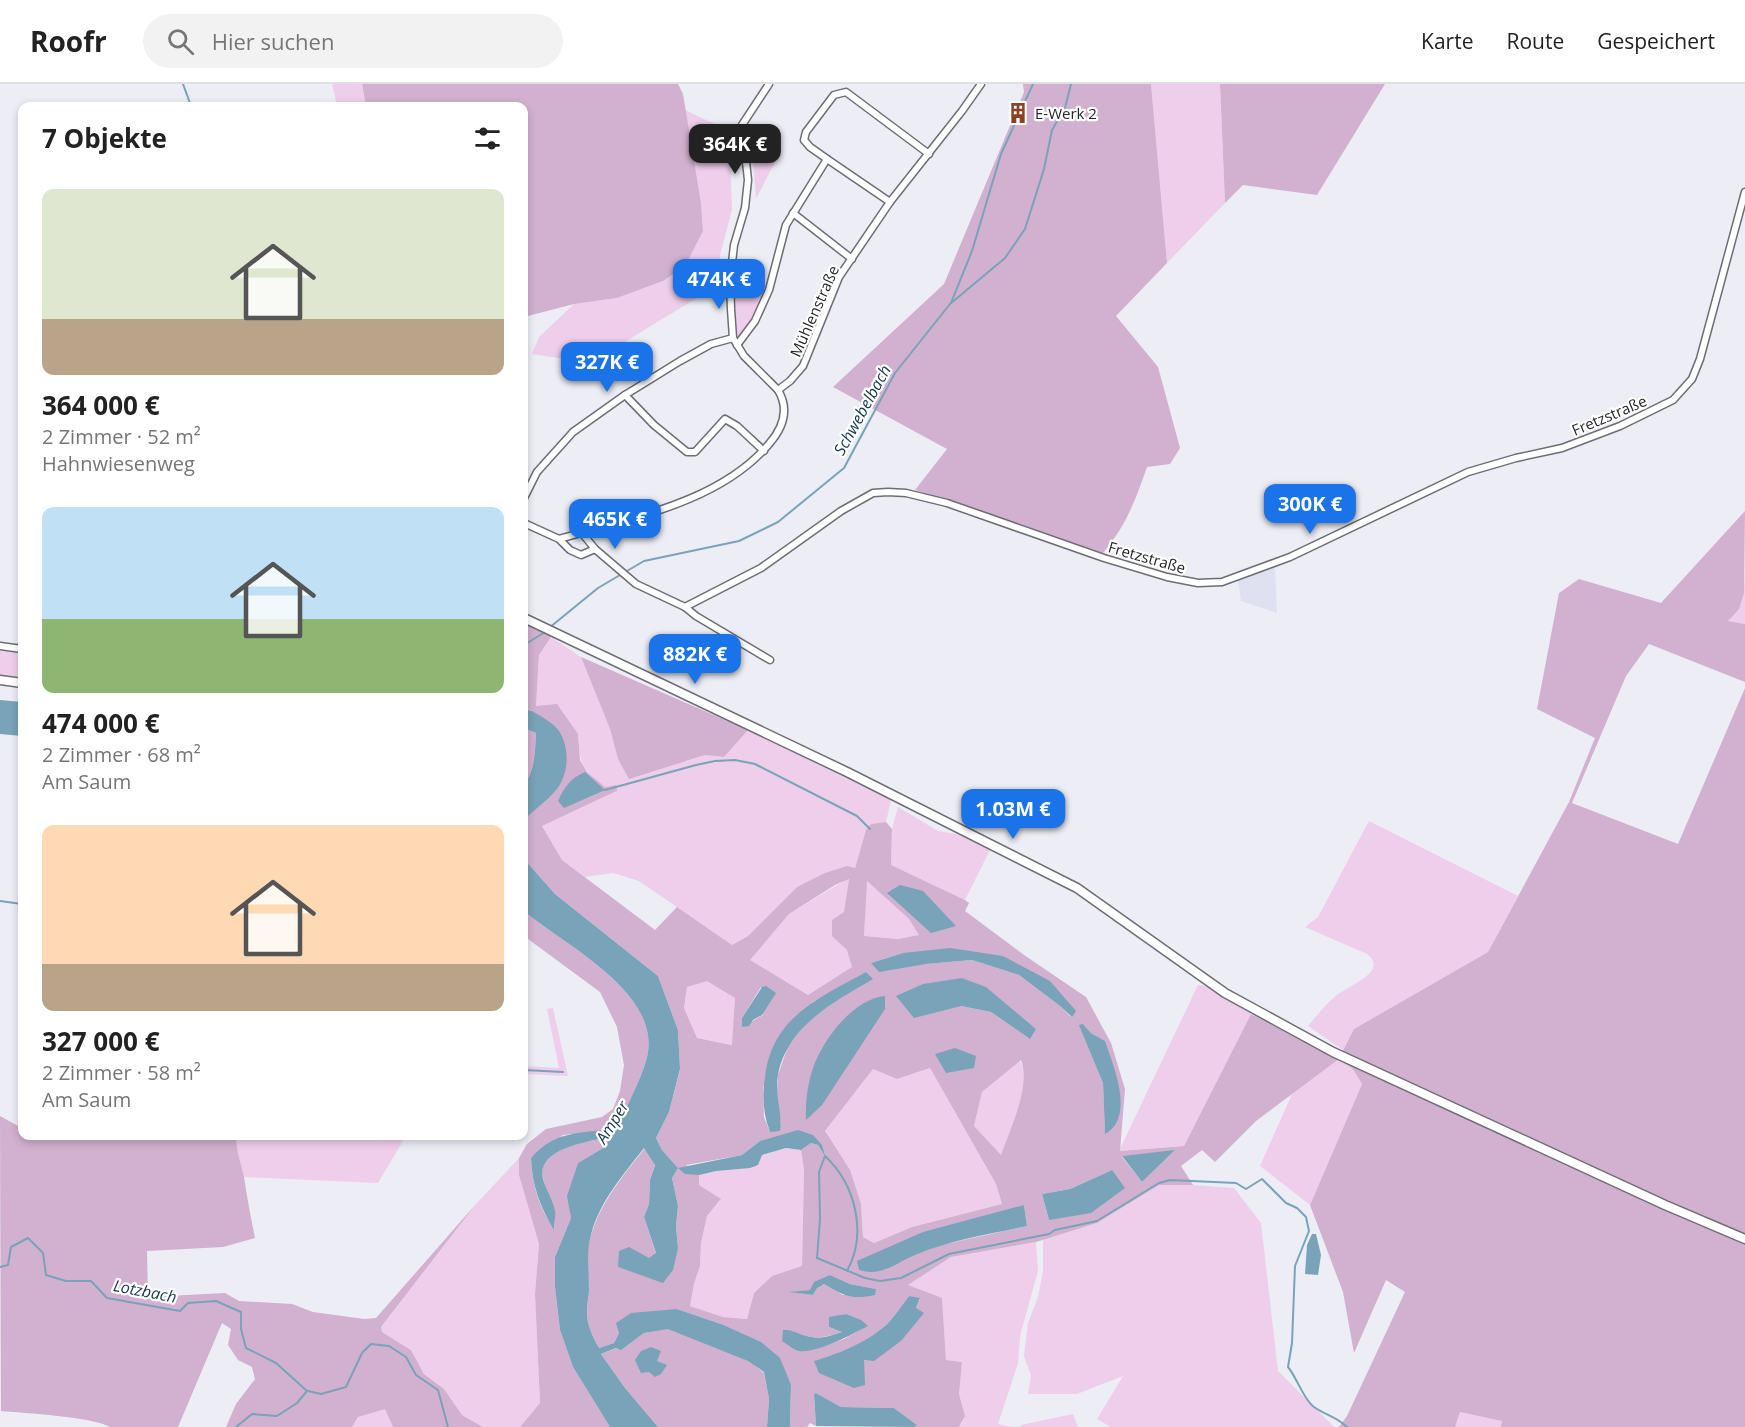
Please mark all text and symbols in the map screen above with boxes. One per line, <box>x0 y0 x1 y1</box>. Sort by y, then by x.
search box <box>143 14 563 68</box>
text: Roofr <box>30 22 107 60</box>
icon: search <box>164 25 197 58</box>
text: Hier suchen <box>212 26 334 56</box>
text: Karte <box>1421 27 1473 55</box>
text: Route <box>1506 27 1564 55</box>
text: Gespeichert <box>1597 27 1715 55</box>
building icon: E-Werk 2 <box>1006 101 1030 125</box>
place label: E-Werk 2 <box>1035 103 1097 123</box>
text: 7 Objekte <box>42 120 167 156</box>
icon: filters <box>471 122 504 155</box>
pin: 364K € <box>686 124 784 175</box>
text: 364K € <box>703 130 767 157</box>
icon: home <box>219 228 327 336</box>
pin: 474K € <box>670 259 768 310</box>
street label: Mühlenstraße <box>785 262 843 360</box>
text: 474K € <box>687 265 751 292</box>
pin: 327K € <box>558 342 656 393</box>
text: 327K € <box>575 348 639 375</box>
water label: Schwebelbach <box>828 361 896 459</box>
text: 364 000 € <box>42 387 160 423</box>
street label: Fretzstraße <box>1569 390 1649 440</box>
text: 2 Zimmer · 52 m² <box>42 423 201 450</box>
text: Hahnwiesenweg <box>42 450 195 477</box>
pin: 300K € <box>1261 484 1359 535</box>
text: 300K € <box>1278 490 1342 517</box>
pin: 465K € <box>566 499 664 550</box>
text: 465K € <box>583 505 647 532</box>
street label: Fretzstraße <box>1106 536 1188 578</box>
icon: home <box>219 546 327 654</box>
pin: 882K € <box>646 634 744 685</box>
text: 882K € <box>663 640 727 667</box>
text: 474 000 € <box>42 705 160 741</box>
text: 2 Zimmer · 68 m² <box>42 741 201 768</box>
text: Am Saum <box>42 768 131 795</box>
pin: 1.03M € <box>958 789 1068 840</box>
text: 1.03M € <box>975 795 1051 822</box>
icon: home <box>219 864 327 972</box>
text: 327 000 € <box>42 1023 160 1059</box>
text: 2 Zimmer · 58 m² <box>42 1059 201 1086</box>
text: Am Saum <box>42 1086 131 1113</box>
water label: Amper <box>590 1096 634 1148</box>
water label: Lotzbach <box>112 1274 178 1308</box>

